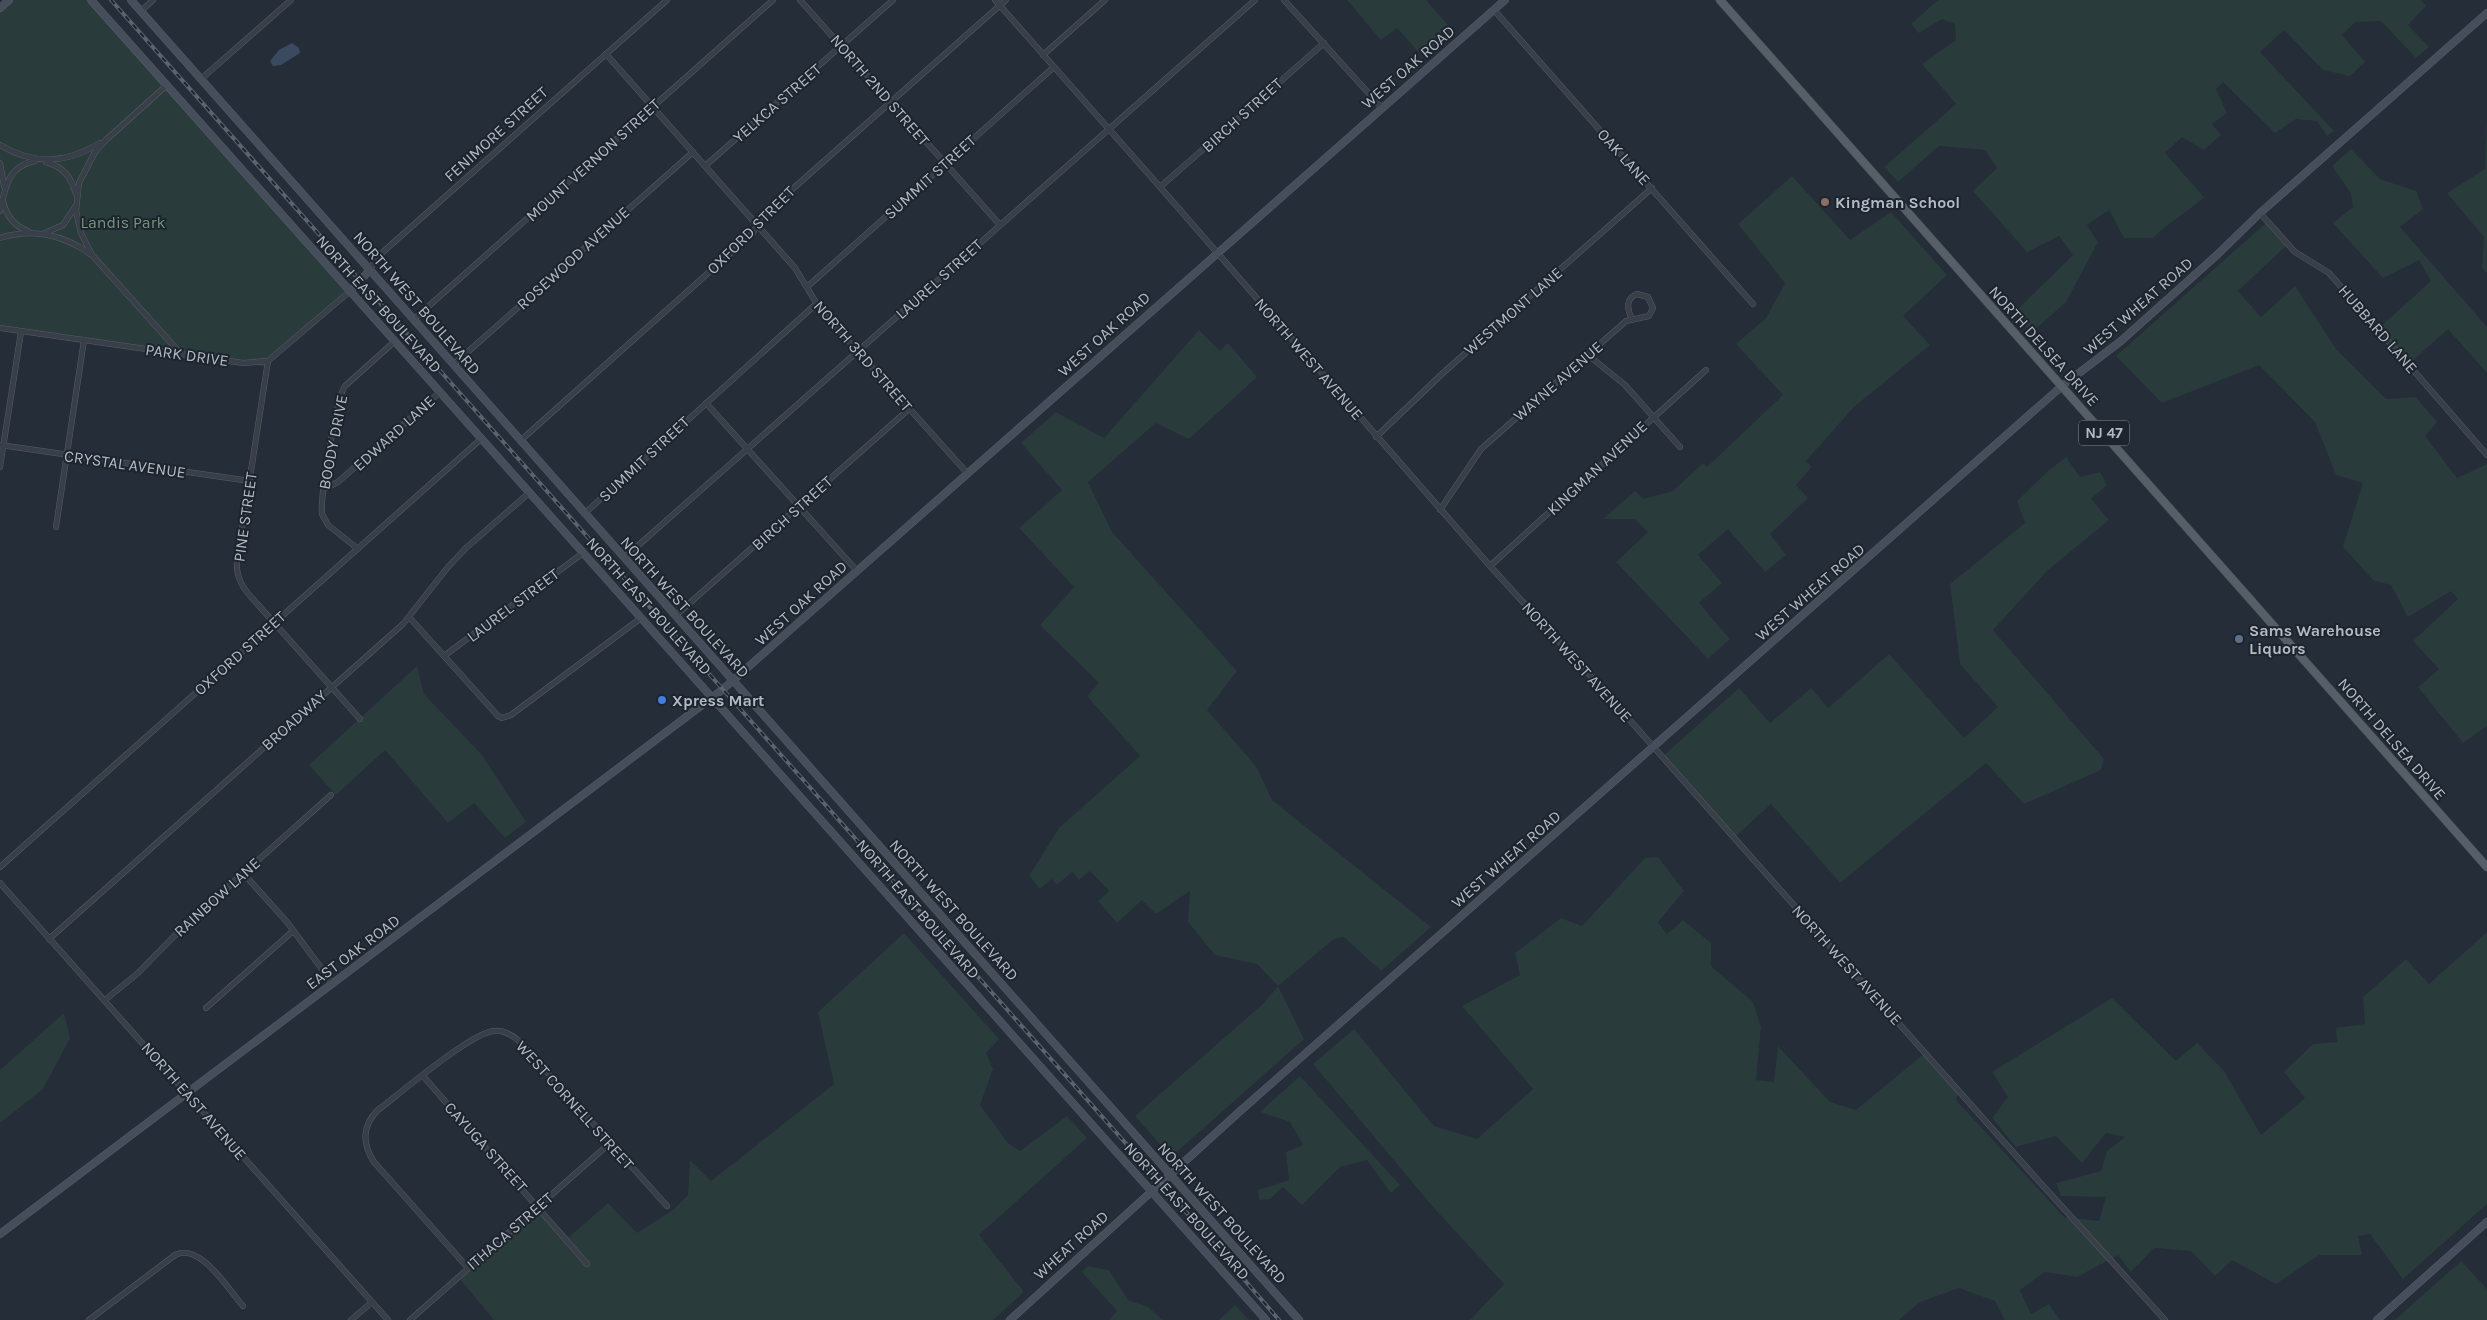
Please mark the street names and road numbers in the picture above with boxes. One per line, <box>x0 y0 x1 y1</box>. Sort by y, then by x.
street label: WEST OAK ROAD <box>1357 21 1459 113</box>
street label: NORTH 2ND STREET <box>826 30 934 150</box>
street label: YELKCA STREET <box>729 59 825 147</box>
street label: BIRCH STREET <box>1198 74 1286 156</box>
street label: FENIMORE STREET <box>440 83 552 185</box>
street label: MOUNT VERNON STREET <box>522 95 664 225</box>
street label: OAK LANE <box>1594 125 1654 189</box>
street label: SUMMIT STREET <box>880 131 980 223</box>
street label: OXFORD STREET <box>703 182 799 278</box>
street label: ROSEWOOD AVENUE <box>513 202 633 314</box>
street label: NORTH WEST BOULEVARD <box>350 227 484 379</box>
street label: NORTH EAST BOULEVARD <box>312 231 446 377</box>
street label: LAUREL STREET <box>892 235 986 323</box>
street label: WEST WHEAT ROAD <box>2079 253 2197 359</box>
street label: WESTMONT LANE <box>1460 263 1566 359</box>
street label: HUBBARD LANE <box>2334 281 2422 377</box>
street label: NORTH DELSEA DRIVE <box>1985 282 2103 410</box>
street label: WEST OAK ROAD <box>1054 288 1154 380</box>
street label: NORTH WEST AVENUE <box>1251 294 1367 424</box>
street label: NORTH 3RD STREET <box>810 297 916 415</box>
street label: WAYNE AVENUE <box>1509 337 1607 425</box>
street label: PARK DRIVE <box>144 340 230 370</box>
street label: EDWARD LANE <box>349 391 439 475</box>
street label: BOODY DRIVE <box>314 393 352 491</box>
street label: SUMMIT STREET <box>595 412 693 506</box>
street label: KINGMAN AVENUE <box>1543 417 1651 519</box>
road number: NJ 47 <box>2079 420 2129 446</box>
street label: CRYSTAL AVENUE <box>63 446 187 482</box>
street label: PINE STREET <box>229 471 261 563</box>
street label: BIRCH STREET <box>748 472 836 554</box>
street label: NORTH WEST BOULEVARD <box>617 532 753 682</box>
street label: NORTH EAST BOULEVARD <box>582 533 716 679</box>
street label: WEST WHEAT ROAD <box>1751 539 1869 645</box>
street label: WEST OAK ROAD <box>751 557 851 649</box>
street label: LAUREL STREET <box>463 564 563 646</box>
street label: NORTH WEST AVENUE <box>1518 598 1636 726</box>
street label: OXFORD STREET <box>190 607 290 699</box>
street label: NORTH DELSEA DRIVE <box>2334 674 2450 804</box>
street label: BROADWAY <box>257 686 331 754</box>
street label: WEST WHEAT ROAD <box>1447 806 1565 912</box>
street label: NORTH EAST BOULEVARD <box>852 835 984 983</box>
street label: NORTH WEST BOULEVARD <box>886 835 1022 985</box>
street label: RAINBOW LANE <box>170 853 264 941</box>
street label: NORTH WEST AVENUE <box>1788 901 1906 1029</box>
street label: EAST OAK ROAD <box>302 911 404 993</box>
street label: WEST CORNELL STREET <box>512 1037 638 1173</box>
street label: NORTH EAST AVENUE <box>138 1038 250 1164</box>
street label: CAYUGA STREET <box>441 1098 531 1196</box>
street label: NORTH EAST BOULEVARD <box>1120 1138 1254 1284</box>
street label: NORTH WEST BOULEVARD <box>1154 1138 1290 1288</box>
street label: ITHACA STREET <box>463 1188 557 1274</box>
street label: WHEAT ROAD <box>1030 1206 1112 1284</box>

